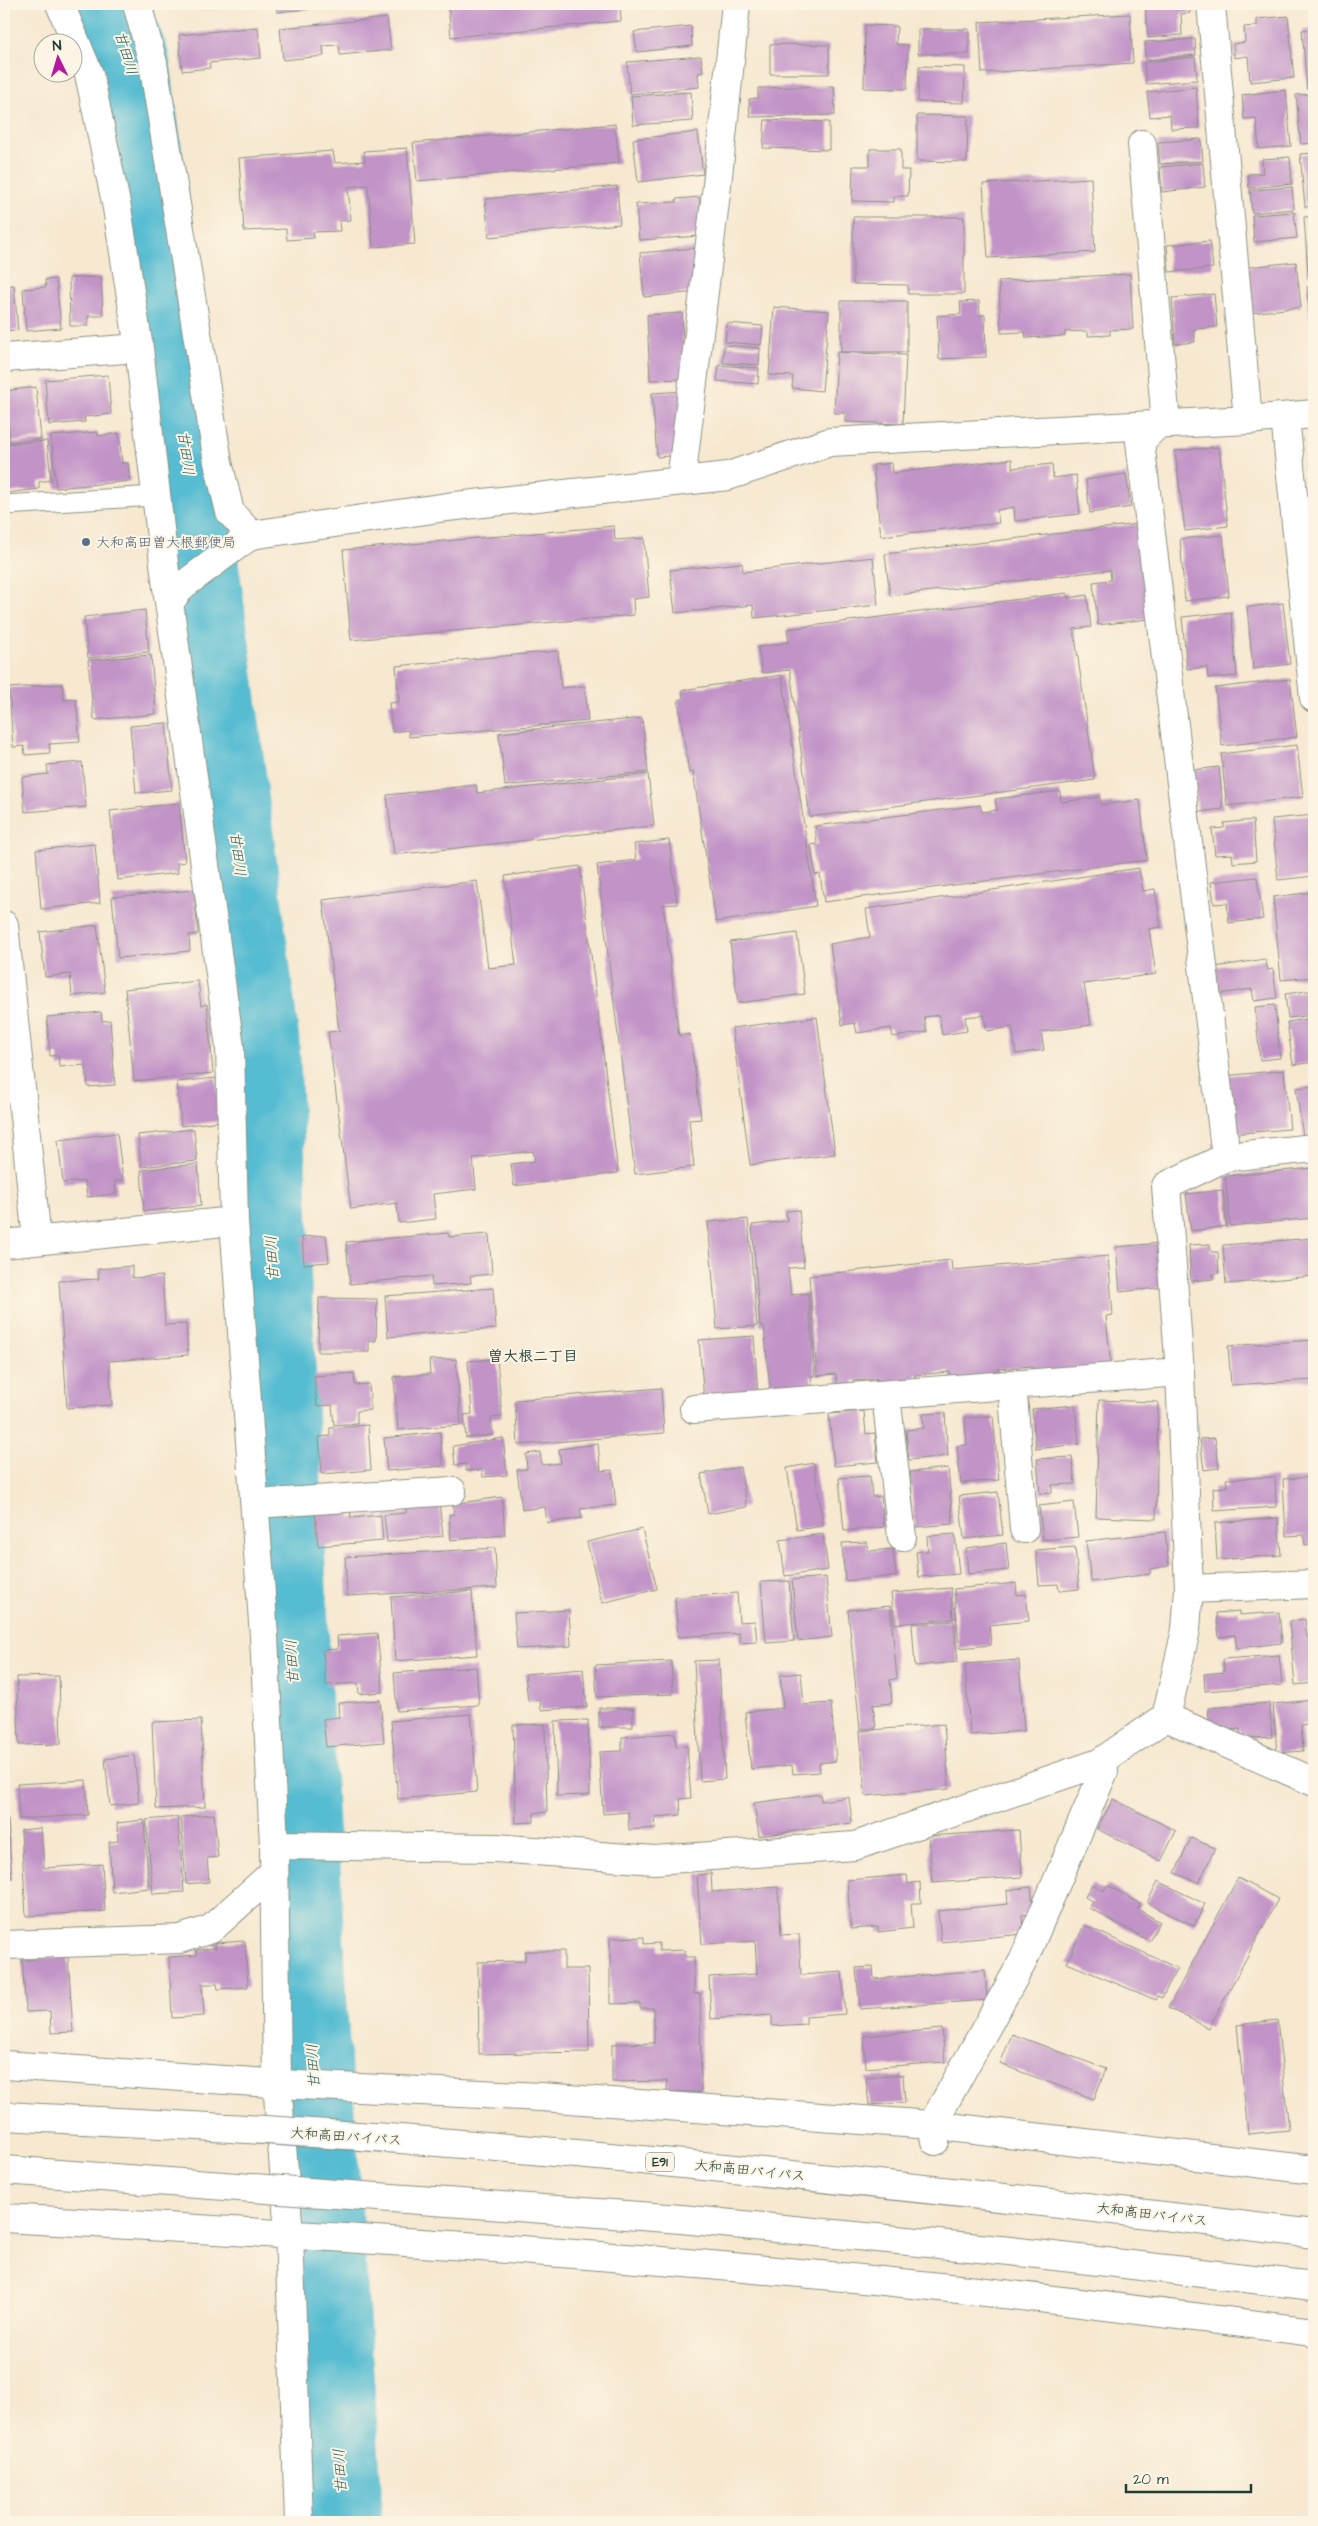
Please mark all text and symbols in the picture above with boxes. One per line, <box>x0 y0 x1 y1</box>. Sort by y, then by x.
water label: 甘田川 <box>109 29 142 78</box>
north arrow <box>32 32 82 82</box>
text: N <box>52 36 62 56</box>
water label: 甘田川 <box>172 429 199 477</box>
place label: 大和高田曽大根郵便局 <box>96 533 236 553</box>
marker: 大和高田曽大根郵便局 <box>80 536 92 548</box>
water label: 甘田川 <box>224 830 251 878</box>
water label: 甘田川 <box>261 1235 284 1281</box>
district label: 曽大根二丁目 <box>488 1346 578 1367</box>
water label: 甘田川 <box>281 1639 304 1685</box>
water label: 甘田川 <box>301 2043 326 2089</box>
street label: 大和高田バイパス <box>290 2123 402 2151</box>
road number: E91 <box>646 2152 674 2172</box>
street label: 大和高田バイパス <box>693 2155 807 2187</box>
street label: 大和高田バイパス <box>1095 2198 1209 2232</box>
water label: 甘田川 <box>328 2448 353 2494</box>
scale bar <box>1126 2461 1250 2493</box>
text: 20 m <box>1133 2469 1169 2490</box>

